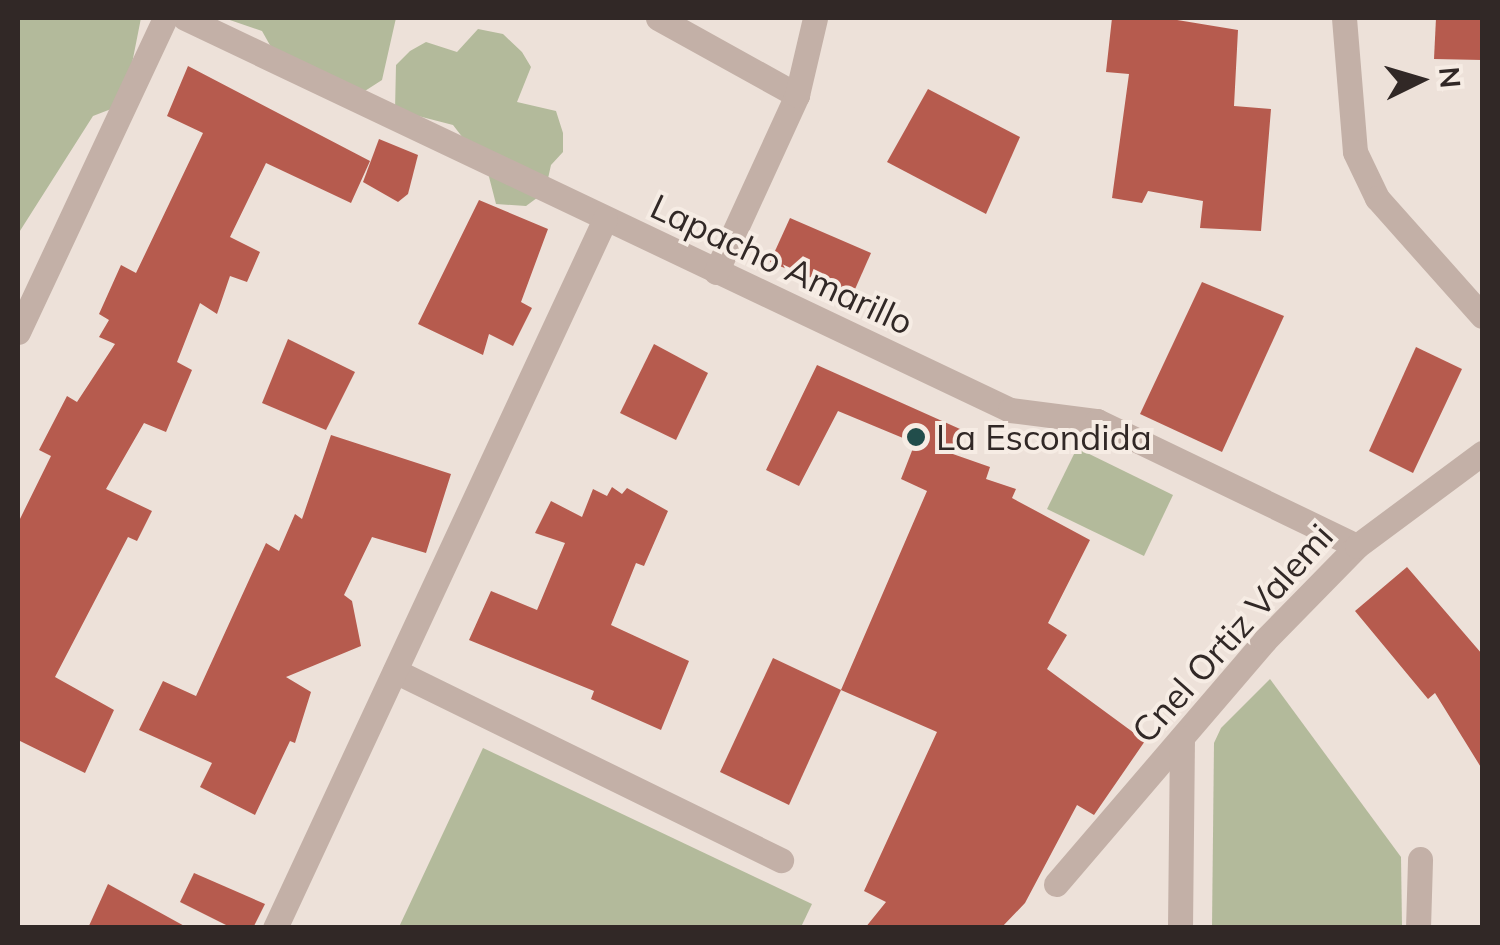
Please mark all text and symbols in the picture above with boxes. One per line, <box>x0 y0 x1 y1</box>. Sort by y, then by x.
north arrow <box>1370 30 1470 130</box>
text: N <box>1432 65 1469 89</box>
street label: Lapacho Amarillo <box>644 185 920 343</box>
place label: La Escondida <box>936 416 1152 458</box>
marker: La Escondida <box>905 426 927 448</box>
street label: Cnel Ortiz Valemi <box>1123 515 1341 751</box>

